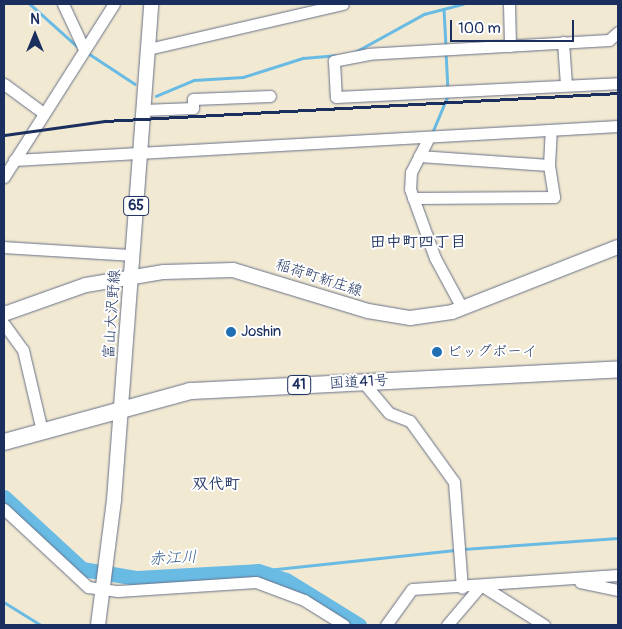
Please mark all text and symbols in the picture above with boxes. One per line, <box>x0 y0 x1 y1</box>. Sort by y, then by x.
north arrow <box>10 10 60 60</box>
scale bar <box>452 10 576 42</box>
text: N <box>30 11 40 28</box>
text: 100 m <box>458 19 501 38</box>
road number: 65 <box>122 195 150 218</box>
district label: 田中町四丁目 <box>370 232 466 252</box>
street label: 稲荷町新庄線 <box>273 256 365 300</box>
street label: 富山大沢野線 <box>100 268 124 360</box>
place label: Joshin <box>241 323 281 341</box>
marker: Joshin <box>225 326 237 338</box>
place label: ビッグボーイ <box>447 343 537 361</box>
marker: ビッグボーイ <box>431 346 443 358</box>
street label: 国道41号 <box>329 371 389 393</box>
road number: 41 <box>286 374 312 396</box>
district label: 双代町 <box>192 474 240 494</box>
water label: 赤江川 <box>149 547 197 569</box>

